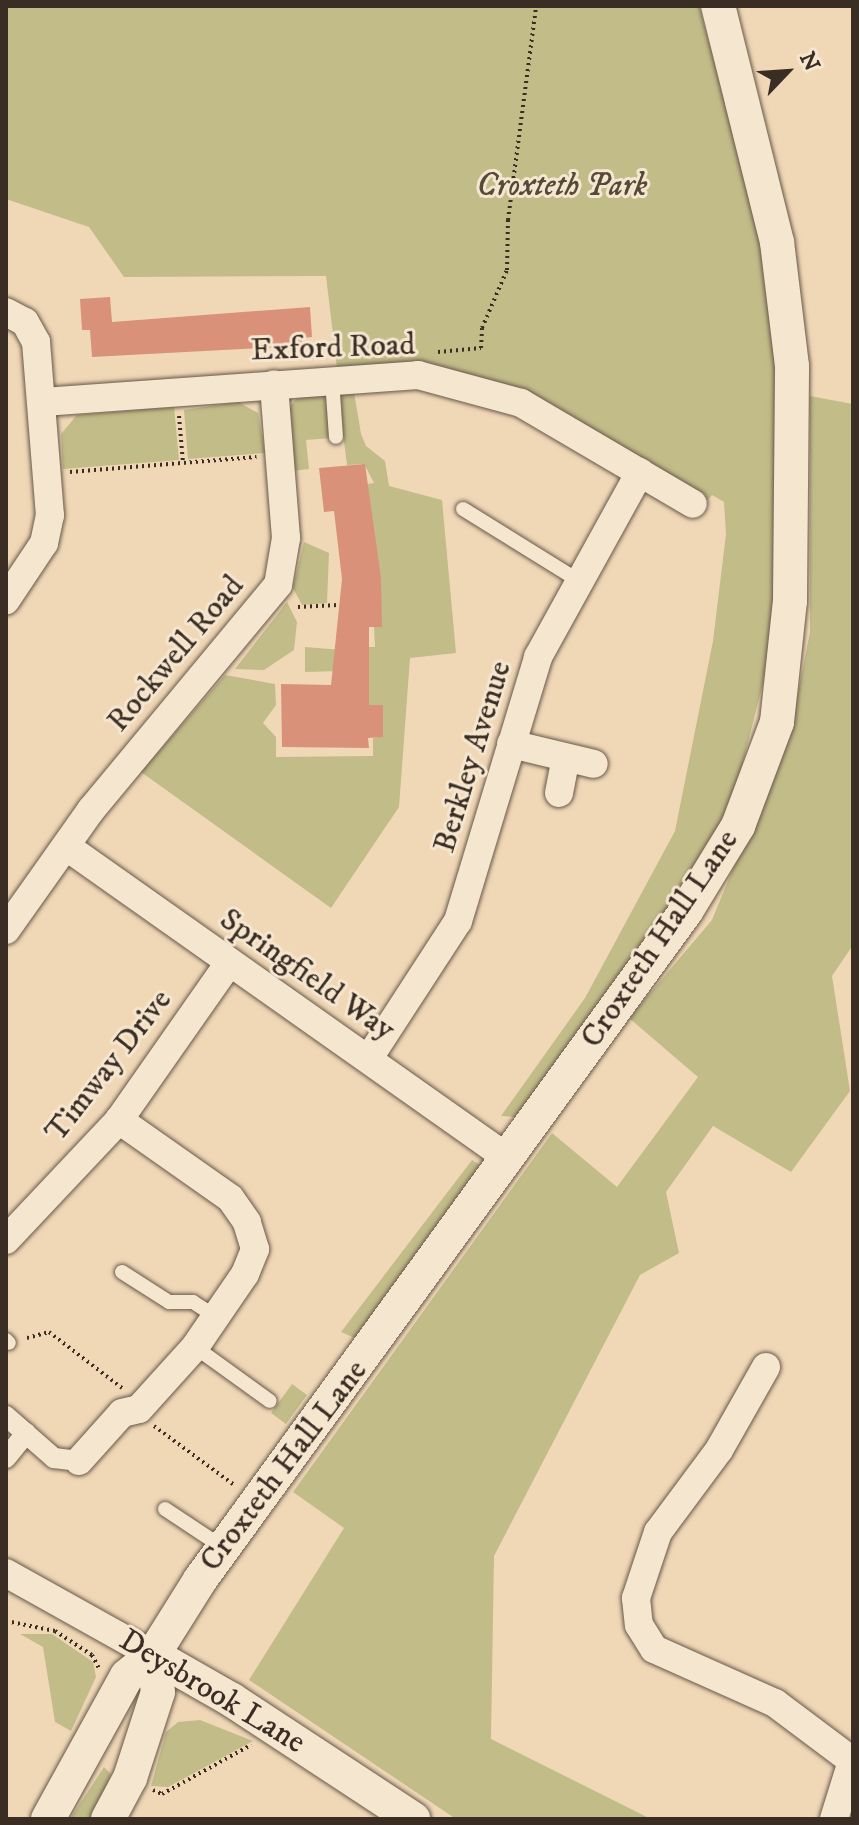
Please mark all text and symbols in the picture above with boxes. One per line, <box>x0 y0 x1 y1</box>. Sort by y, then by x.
north arrow <box>747 32 827 112</box>
text: N <box>793 48 825 76</box>
park label: Croxteth Park <box>477 167 647 205</box>
street label: Exford Road <box>250 326 416 370</box>
street label: Rockwell Road <box>99 568 253 740</box>
street label: Berkley Avenue <box>426 657 520 857</box>
street label: Croxteth Hall Lane <box>573 823 747 1055</box>
street label: Springfield Way <box>212 901 402 1049</box>
street label: Timway Drive <box>37 982 181 1150</box>
street label: Croxteth Hall Lane <box>192 1353 376 1579</box>
street label: Deysbrook Lane <box>112 1621 312 1763</box>

